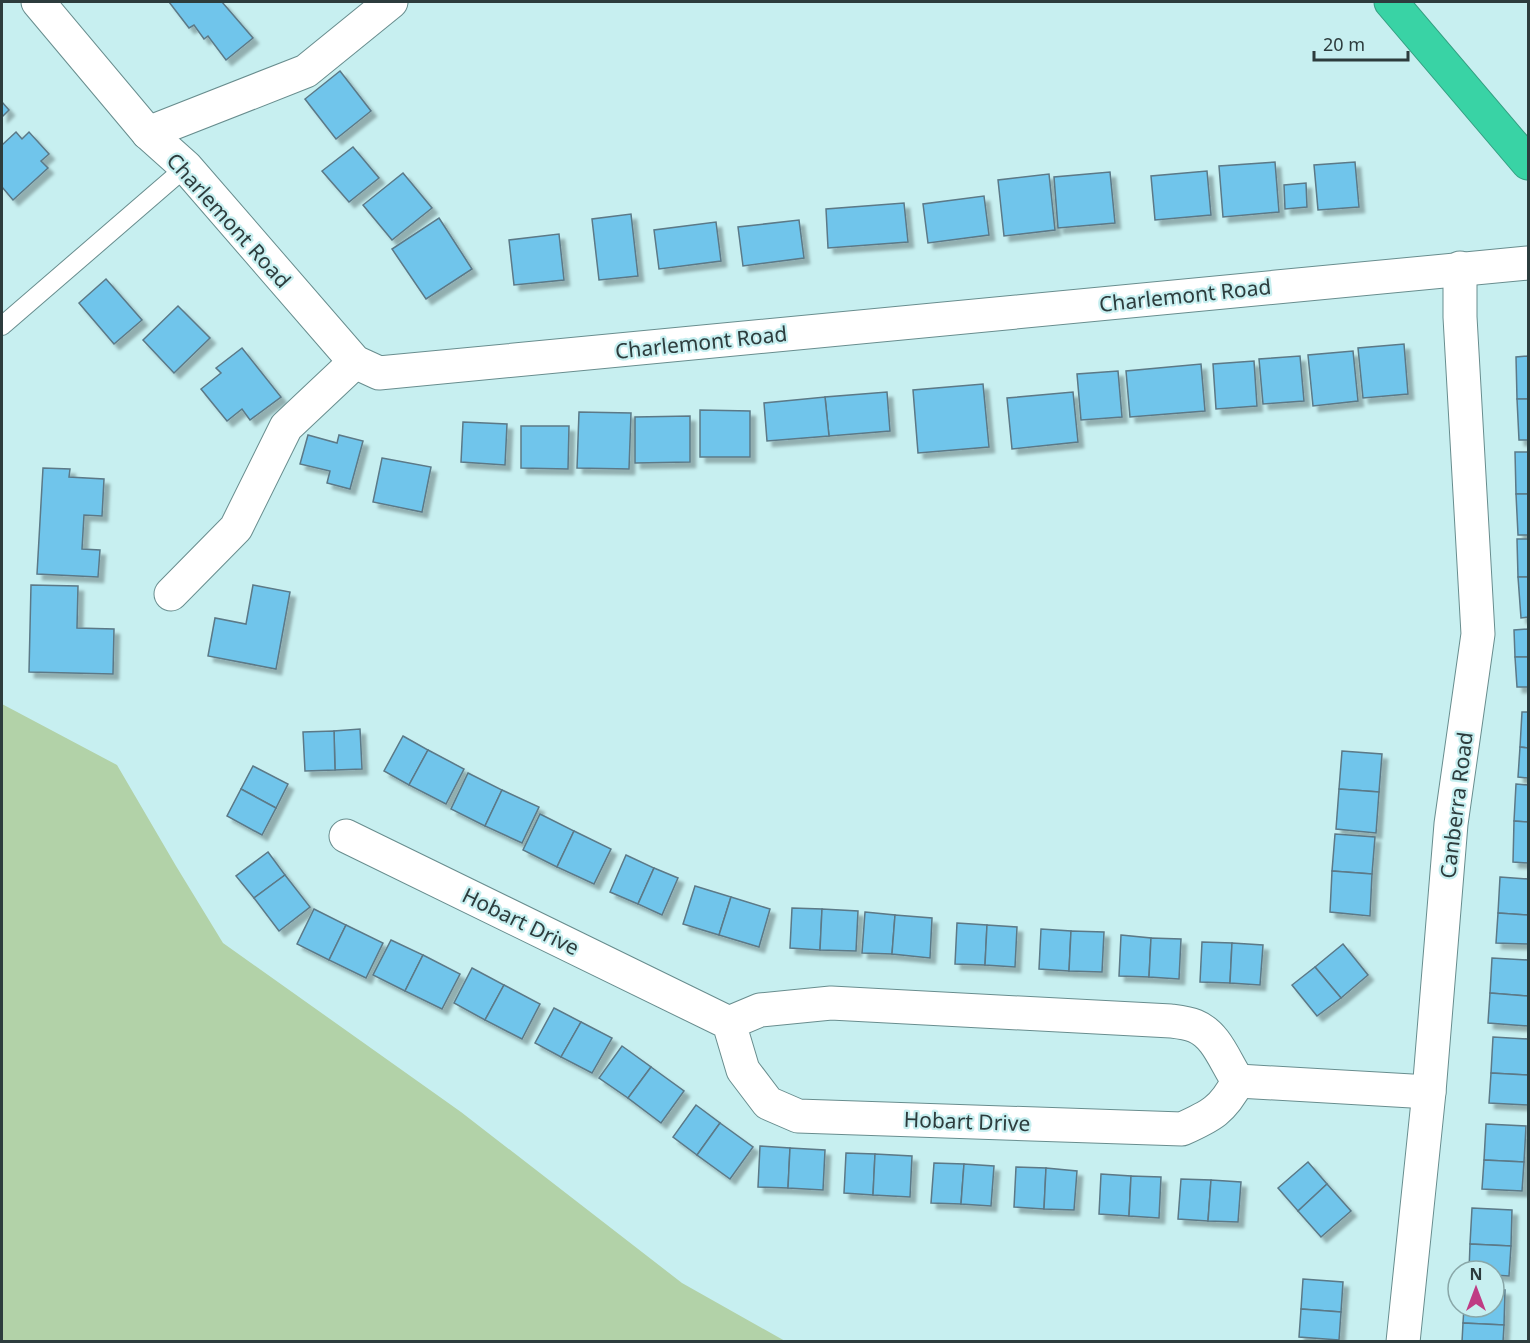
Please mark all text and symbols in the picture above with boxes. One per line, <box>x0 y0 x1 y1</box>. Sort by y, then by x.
scale bar <box>1314 24 1408 62</box>
text: 20 m <box>1323 32 1365 56</box>
street label: Charlemont Road <box>161 146 297 294</box>
street label: Charlemont Road <box>1098 272 1272 318</box>
street label: Charlemont Road <box>614 319 788 365</box>
street label: Canberra Road <box>1433 730 1479 880</box>
street label: Hobart Drive <box>458 881 584 961</box>
street label: Hobart Drive <box>903 1105 1031 1137</box>
north arrow <box>1446 1259 1506 1319</box>
text: N <box>1469 1263 1483 1285</box>

